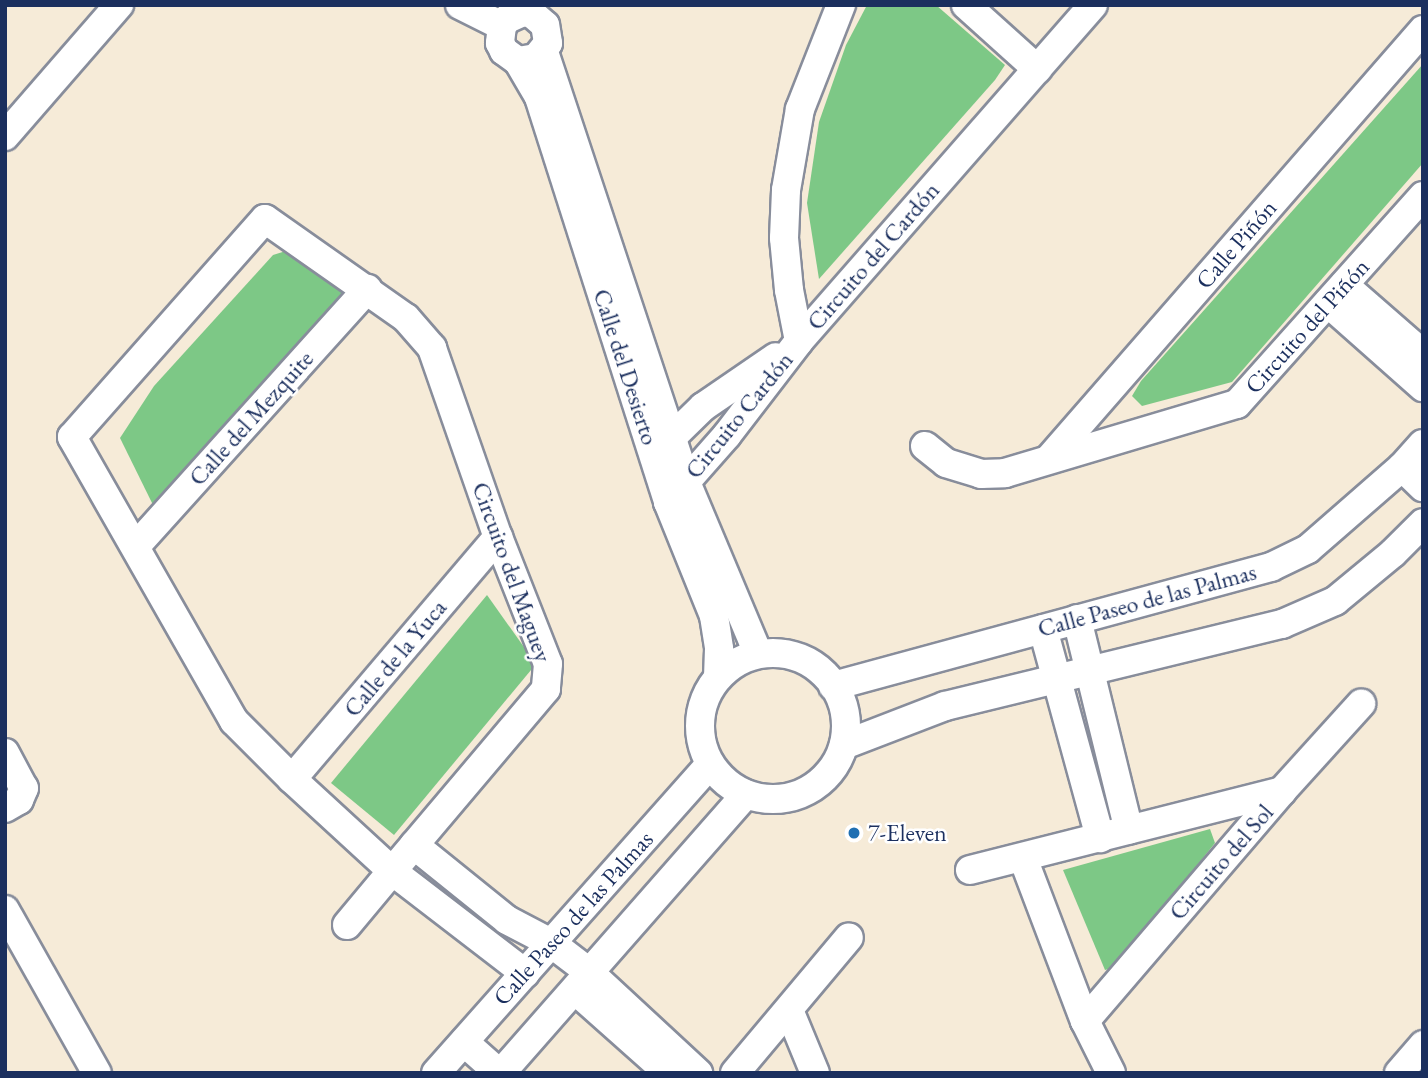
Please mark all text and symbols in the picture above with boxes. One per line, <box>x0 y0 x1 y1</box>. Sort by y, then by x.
street label: Circuito del Cardón <box>801 176 945 336</box>
street label: Calle Piñón <box>1189 194 1283 294</box>
street label: Circuito del Piñón <box>1239 253 1375 399</box>
street label: Calle del Desierto <box>587 285 665 449</box>
street label: Calle del Mezquite <box>183 345 319 491</box>
street label: Circuito Cardón <box>679 346 799 484</box>
street label: Circuito del Maguey <box>466 478 558 666</box>
street label: Calle Paseo de las Palmas <box>1035 557 1259 643</box>
street label: Calle de la Yuca <box>338 593 452 723</box>
street label: Circuito del Sol <box>1163 798 1279 926</box>
place label: 7-Eleven <box>868 819 947 847</box>
street label: Calle Paseo de las Palmas <box>487 825 659 1011</box>
marker: 7-Eleven <box>846 825 862 841</box>

